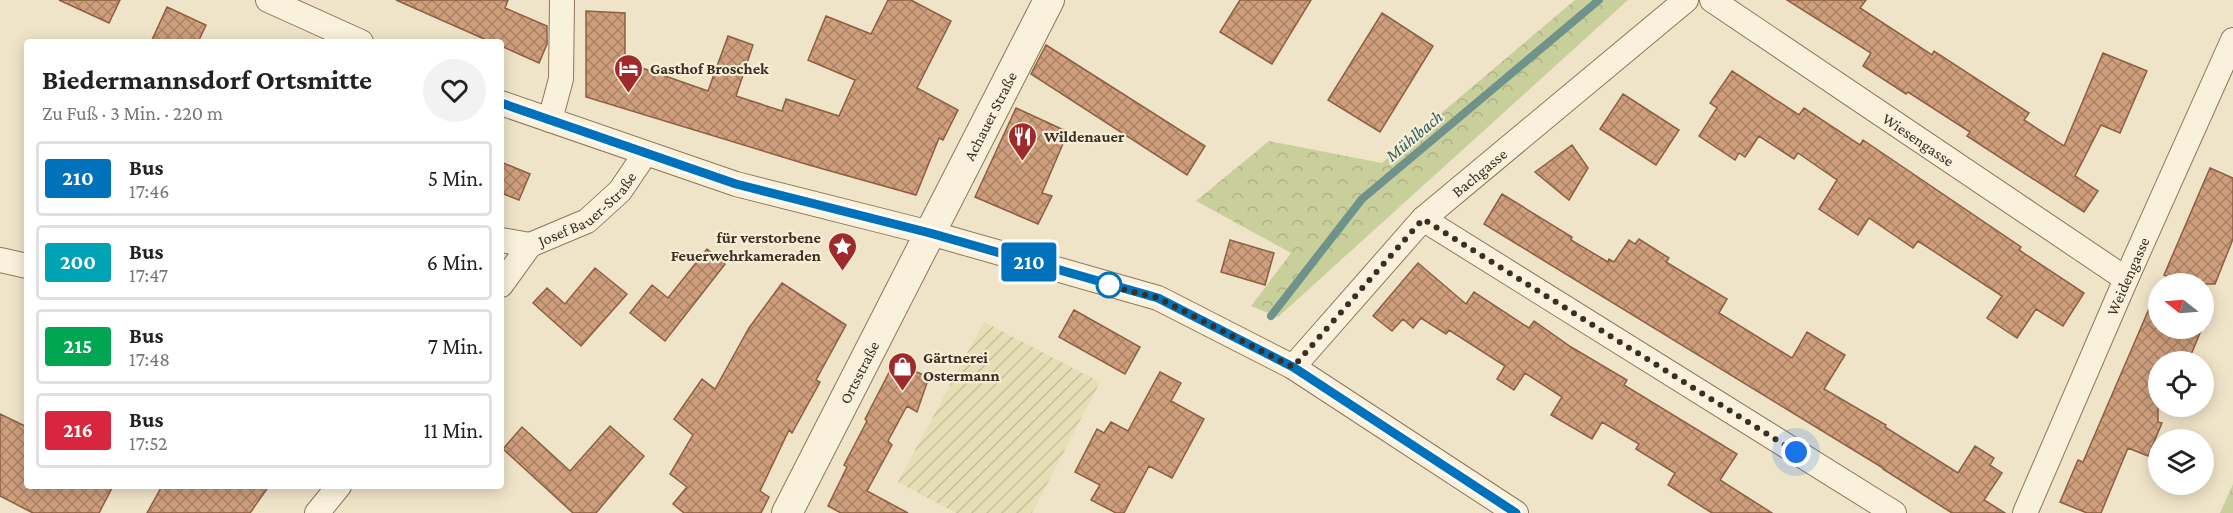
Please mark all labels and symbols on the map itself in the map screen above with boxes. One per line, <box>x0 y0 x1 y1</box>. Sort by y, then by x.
hotel icon: Gasthof Broschek <box>613 52 645 94</box>
place label: Gasthof Broschek <box>650 60 769 77</box>
street label: Achauer Straße <box>960 69 1020 163</box>
water label: Mühlbach <box>1381 106 1447 166</box>
street label: Wiesengasse <box>1880 109 1957 169</box>
restaurant icon: Wildenauer <box>1007 120 1039 162</box>
place label: Wildenauer <box>1043 128 1125 145</box>
street label: Bachgasse <box>1448 145 1510 200</box>
street label: Josef Bauer-Straße <box>534 169 639 251</box>
place label: für verstorbene Feuerwehrkameraden <box>671 229 822 264</box>
place icon: für verstorbene Feuerwehrkameraden <box>826 230 858 272</box>
street label: Weidengasse <box>2103 234 2152 318</box>
line badge: 210 <box>994 242 1064 282</box>
unlabelled marker <box>1096 272 1122 298</box>
north arrow <box>2148 273 2214 339</box>
street label: Ortsstraße <box>836 338 882 406</box>
place label: Gärtnerei Ostermann <box>923 349 1000 384</box>
shop icon: Gärtnerei Ostermann <box>886 350 918 392</box>
your location <box>1781 437 1811 467</box>

